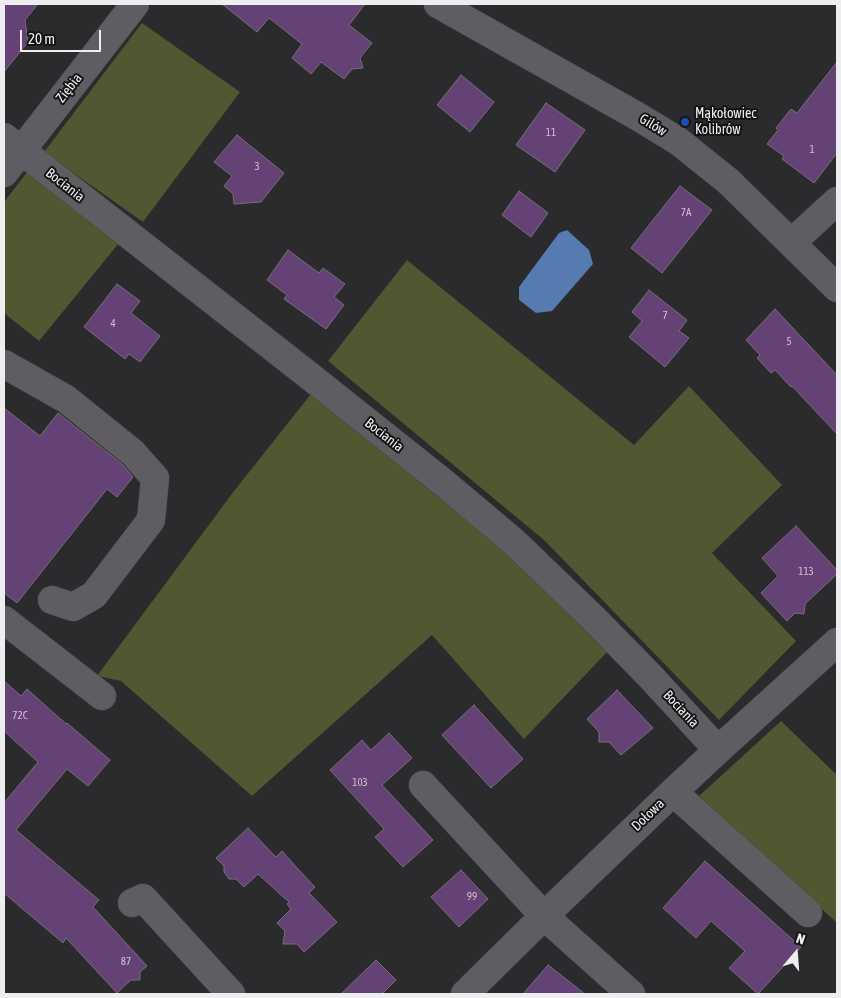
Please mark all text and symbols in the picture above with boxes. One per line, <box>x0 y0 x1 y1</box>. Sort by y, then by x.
scale bar <box>22 20 104 52</box>
text: 20 m <box>28 30 55 47</box>
street label: Ziębia <box>52 70 86 106</box>
place label: Mąkołowiec Kolibrów <box>695 106 756 138</box>
street label: Gilów <box>636 110 670 140</box>
marker: Mąkołowiec Kolibrów <box>679 116 691 128</box>
house number: 11 <box>546 126 556 140</box>
house number: 1 <box>809 143 815 157</box>
house number: 3 <box>254 160 260 174</box>
street label: Bociania <box>42 165 88 205</box>
house number: 7A <box>681 206 691 220</box>
house number: 7 <box>662 309 668 323</box>
house number: 4 <box>110 317 116 331</box>
house number: 5 <box>786 335 792 349</box>
street label: Bociania <box>361 415 407 455</box>
house number: 113 <box>798 565 814 579</box>
street label: Bociania <box>660 687 702 731</box>
house number: 72C <box>12 709 28 723</box>
house number: 103 <box>352 776 368 790</box>
street label: Dołowa <box>628 795 668 835</box>
house number: 99 <box>467 890 477 904</box>
north arrow <box>771 928 821 978</box>
text: N <box>794 930 807 948</box>
house number: 87 <box>121 955 131 969</box>

